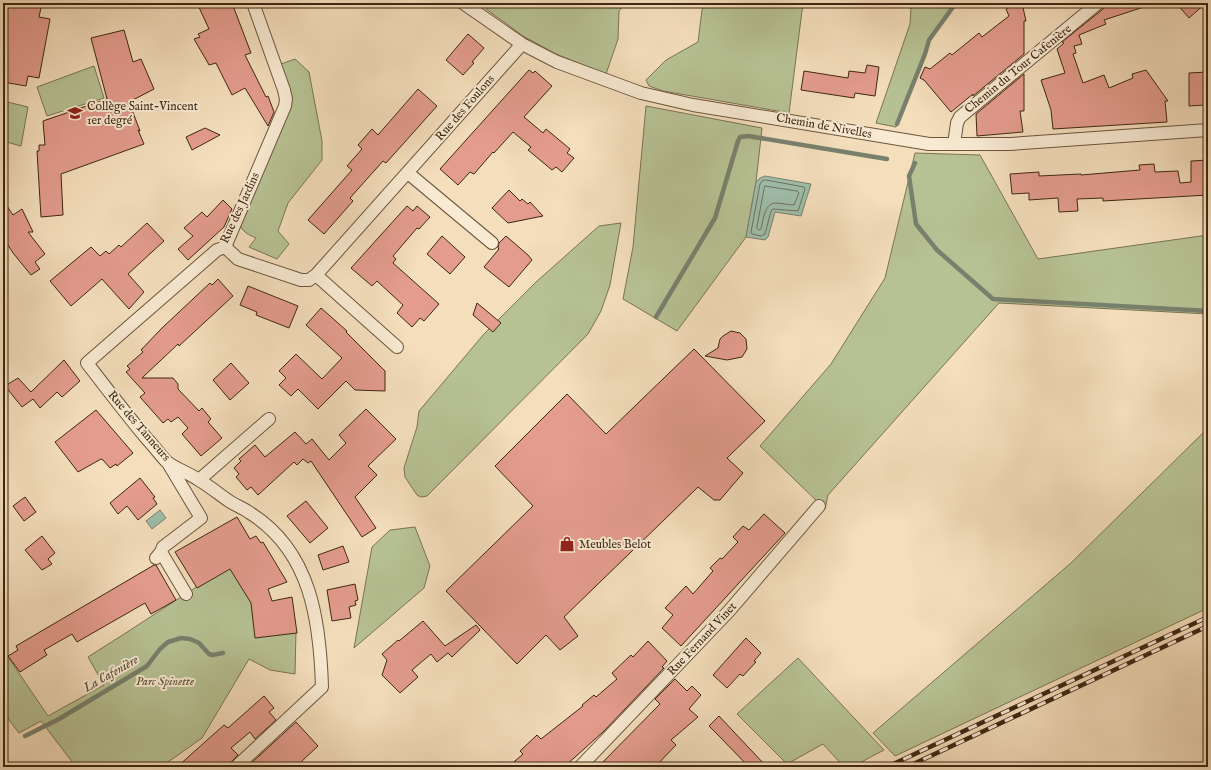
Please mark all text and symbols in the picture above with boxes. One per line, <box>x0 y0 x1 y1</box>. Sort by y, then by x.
street label: Chemin du Tour Cafenière <box>962 21 1075 117</box>
street label: Rue des Foulons <box>432 72 498 144</box>
place label: Collège Saint-Vincent 1er degré <box>87 99 198 128</box>
school or university icon: Collège Saint-Vincent 1er degré <box>66 104 84 122</box>
street label: Chemin de Nivelles <box>775 110 873 142</box>
street label: Rue des Jardins <box>217 170 264 246</box>
street label: Rue des Tanneurs <box>104 388 174 464</box>
shop icon: Meubles Belot <box>558 535 576 553</box>
place label: Meubles Belot <box>579 537 651 552</box>
street label: Rue Fernand Vinet <box>664 599 740 679</box>
water label: La Cafenière <box>80 651 142 697</box>
park label: Parc Spinette <box>136 674 194 689</box>

